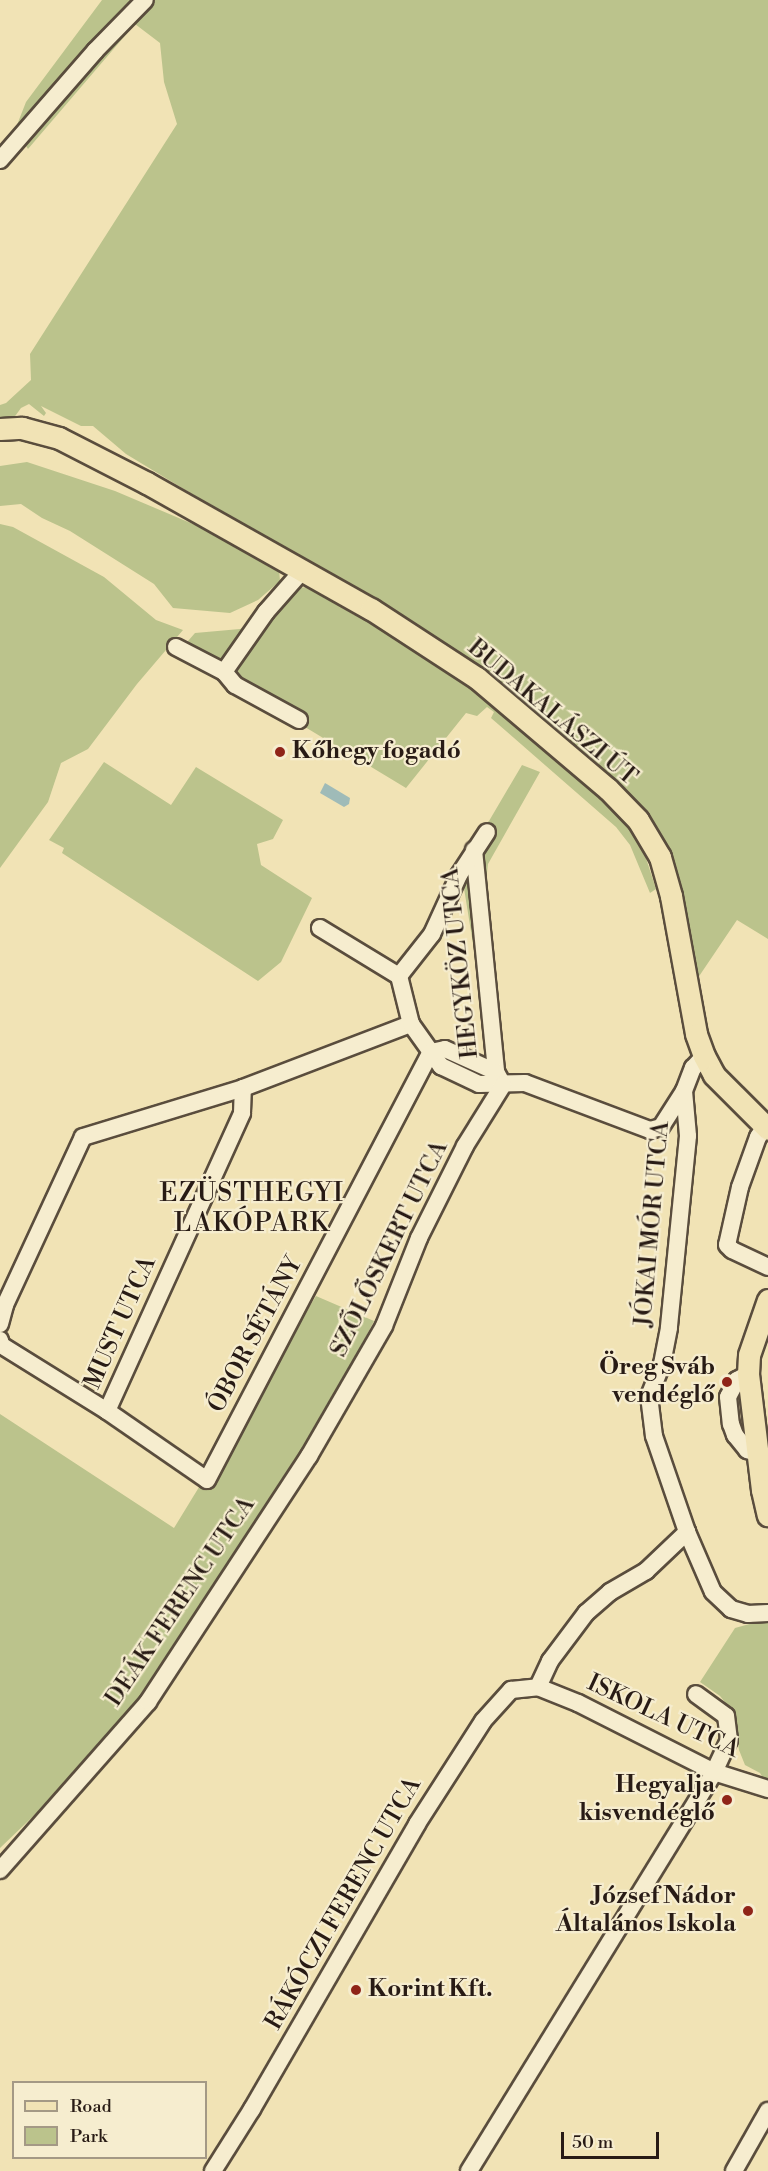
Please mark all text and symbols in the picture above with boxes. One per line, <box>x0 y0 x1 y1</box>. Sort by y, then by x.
street label: BUDAKALÁSZI ÚT <box>462 634 642 792</box>
place label: Kőhegy fogadó <box>292 738 461 766</box>
marker: Kőhegy fogadó <box>273 745 287 759</box>
street label: HEGYKÖZ UTCA <box>437 866 485 1060</box>
street label: JÓKAI MÓR UTCA <box>630 1120 676 1328</box>
street label: SZŐLŐSKERT UTCA <box>325 1136 455 1362</box>
district label: EZÜSTHEGYI LAKÓPARK <box>160 1178 344 1240</box>
street label: MUST UTCA <box>79 1252 163 1394</box>
street label: ÓBOR SÉTÁNY <box>203 1252 309 1418</box>
place label: Öreg Sváb vendéglő <box>599 1354 715 1410</box>
marker: Öreg Sváb vendéglő <box>720 1375 734 1389</box>
street label: DEÁK FERENC UTCA <box>100 1492 262 1712</box>
street label: ISKOLA UTCA <box>582 1669 744 1765</box>
place label: Hegyalja kisvendéglő <box>579 1772 715 1828</box>
street label: RÁKÓCZI FERENC UTCA <box>260 1773 428 2035</box>
marker: Hegyalja kisvendéglő <box>720 1793 734 1807</box>
place label: József Nádor Általános Iskola <box>556 1883 736 1939</box>
marker: József Nádor Általános Iskola <box>741 1904 755 1918</box>
place label: Korint Kft. <box>368 1976 492 2004</box>
marker: Korint Kft. <box>349 1983 363 1997</box>
legend <box>12 2081 207 2159</box>
text: Road <box>70 2095 112 2118</box>
scale bar <box>564 2120 662 2158</box>
text: Park <box>70 2125 107 2148</box>
text: 50 m <box>572 2131 613 2154</box>

